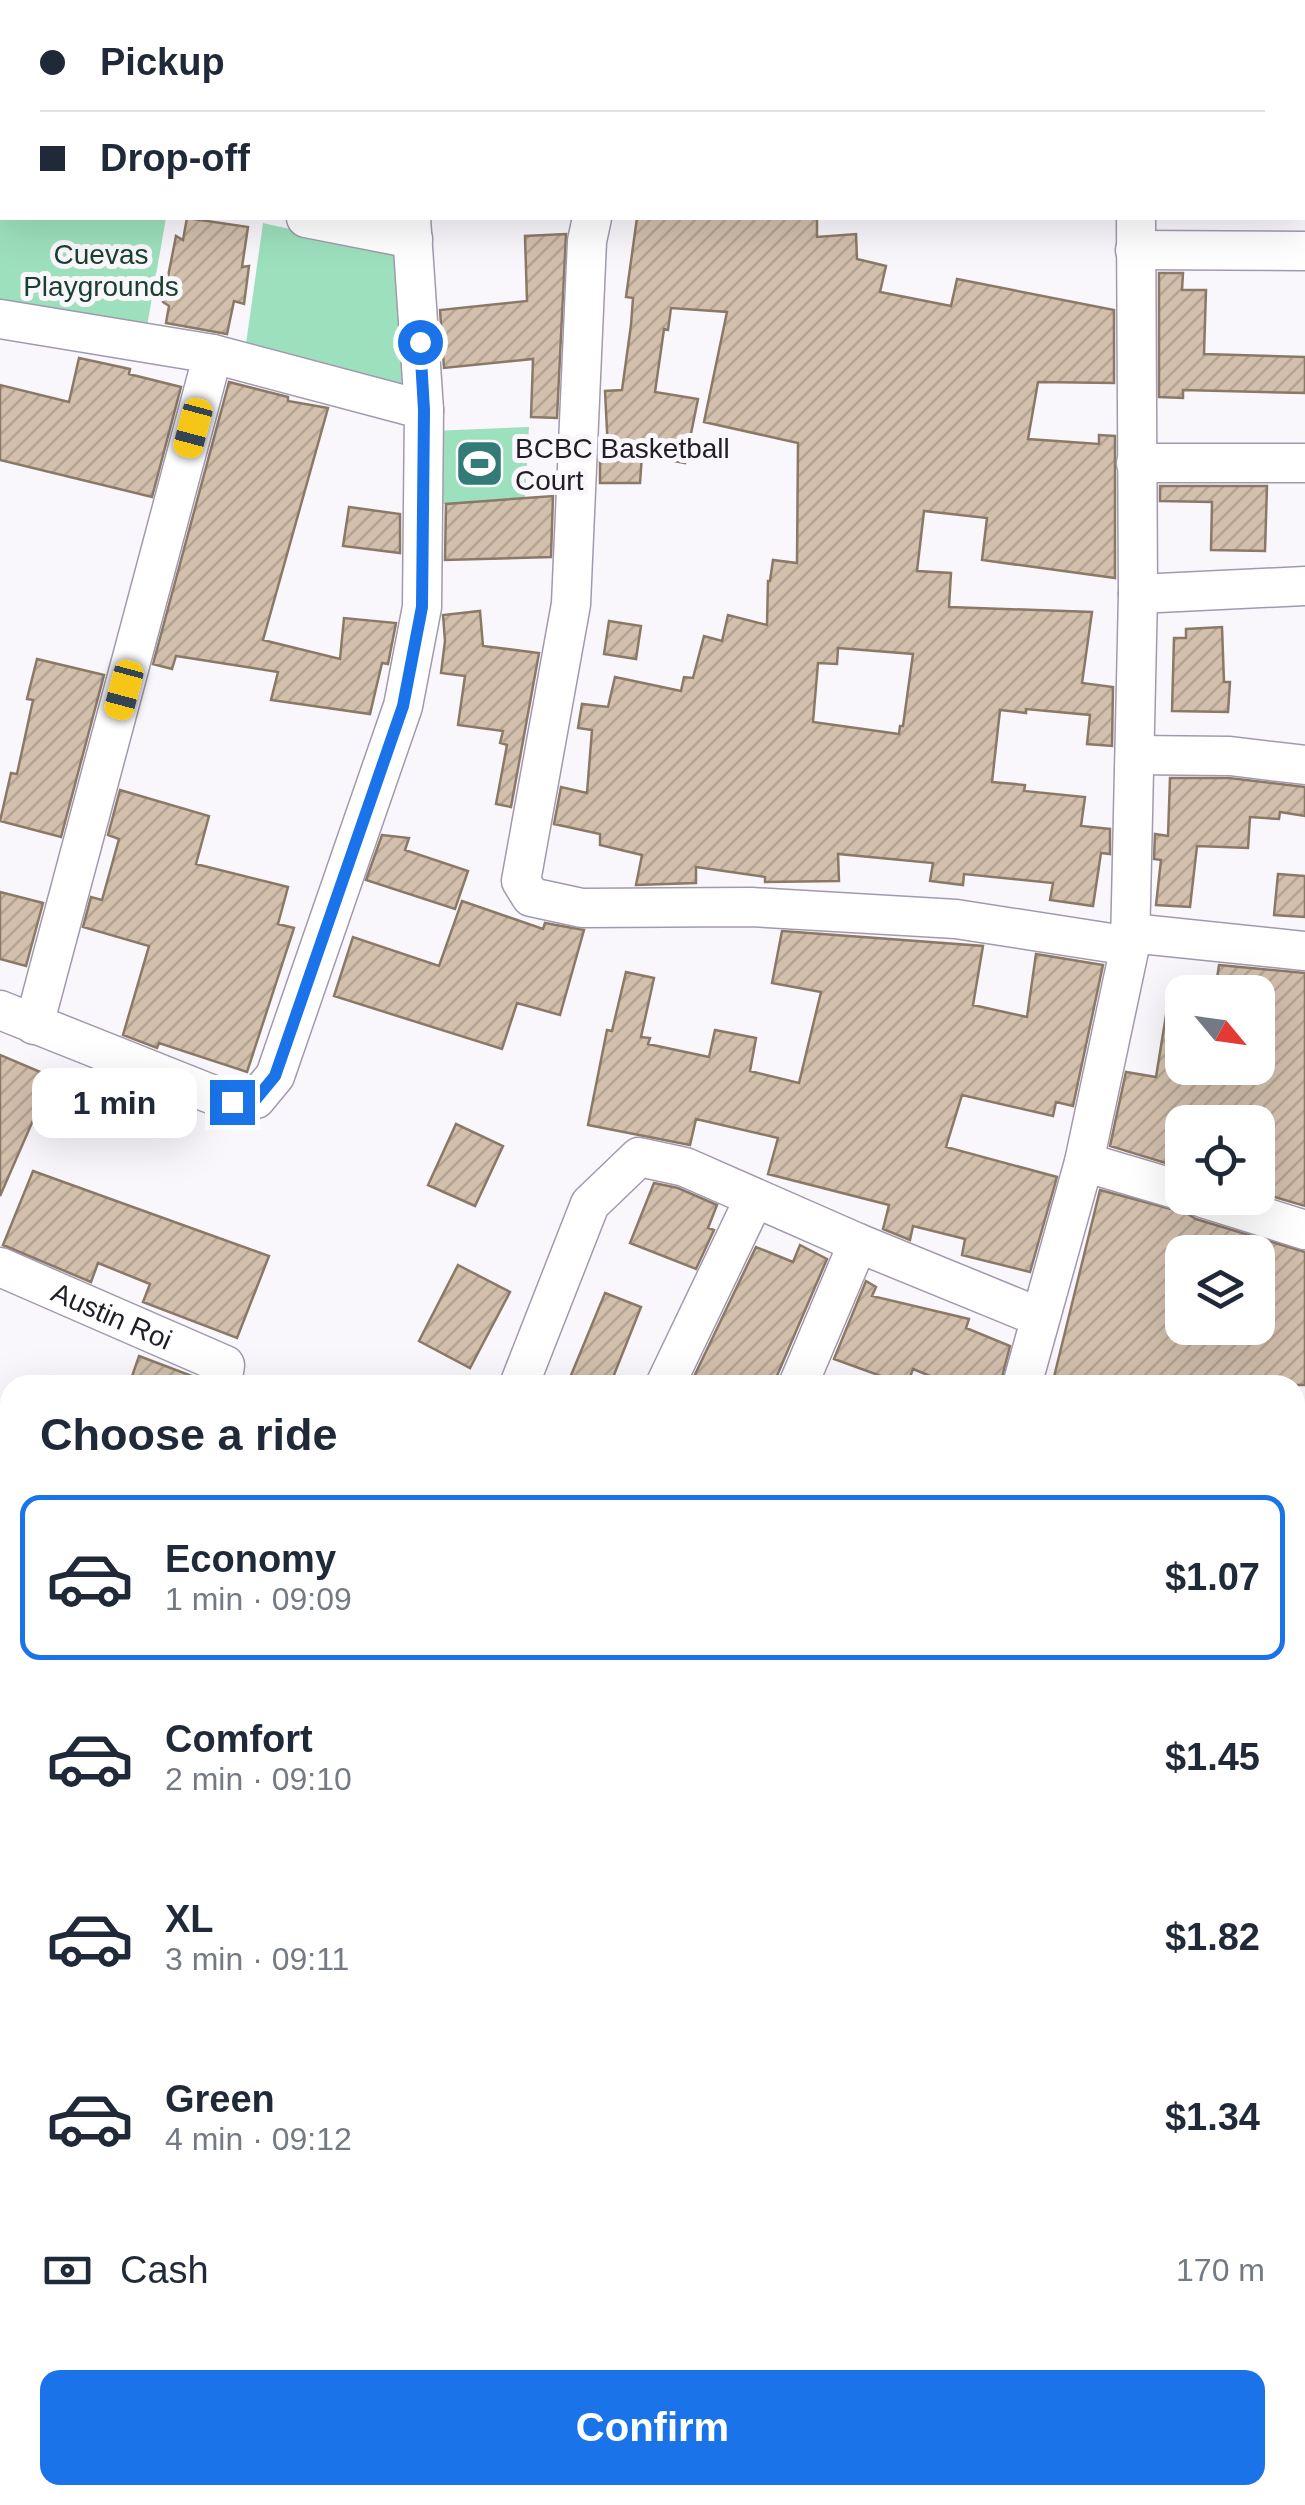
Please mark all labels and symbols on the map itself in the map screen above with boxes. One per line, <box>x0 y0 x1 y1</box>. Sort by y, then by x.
park label: Cuevas Playgrounds <box>23 239 179 302</box>
route start <box>398 320 443 365</box>
car <box>171 395 215 461</box>
place label: BCBC Basketball Court <box>515 433 730 496</box>
sports icon: BCBC Basketball Court <box>454 438 506 490</box>
car <box>102 657 146 723</box>
north arrow <box>1165 975 1275 1085</box>
callout: 1 min <box>32 1067 197 1137</box>
route end <box>210 1080 255 1125</box>
street label: Austin Roi <box>47 1276 177 1355</box>

